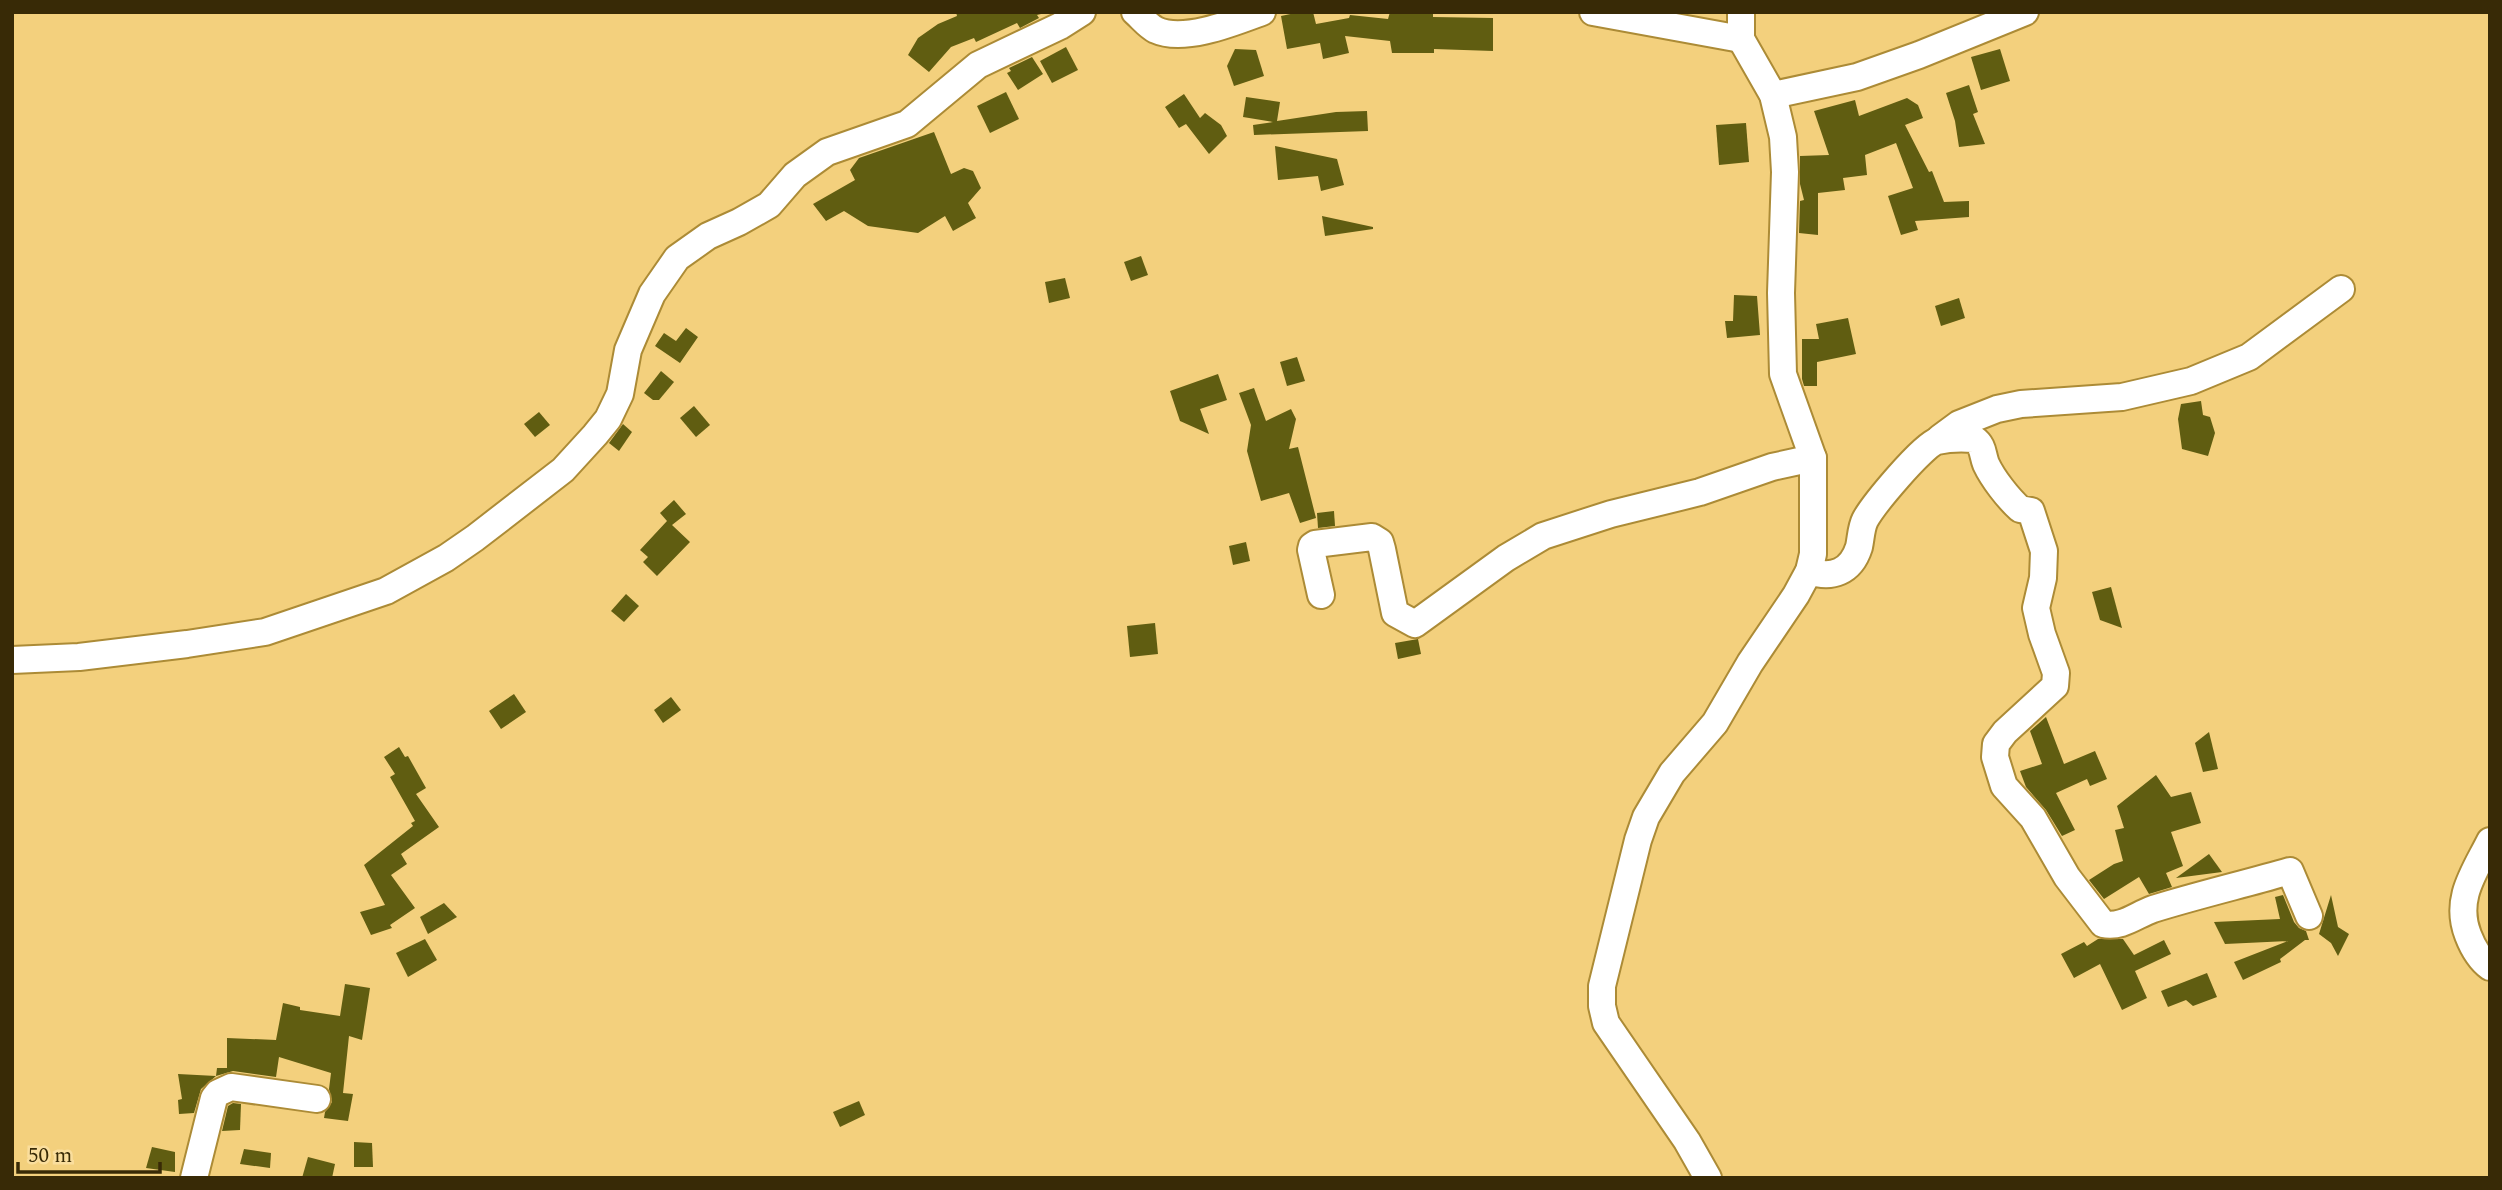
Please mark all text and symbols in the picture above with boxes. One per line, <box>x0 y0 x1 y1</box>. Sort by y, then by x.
scale bar <box>18 1130 159 1174</box>
text: 50 m <box>28 1140 72 1172</box>

